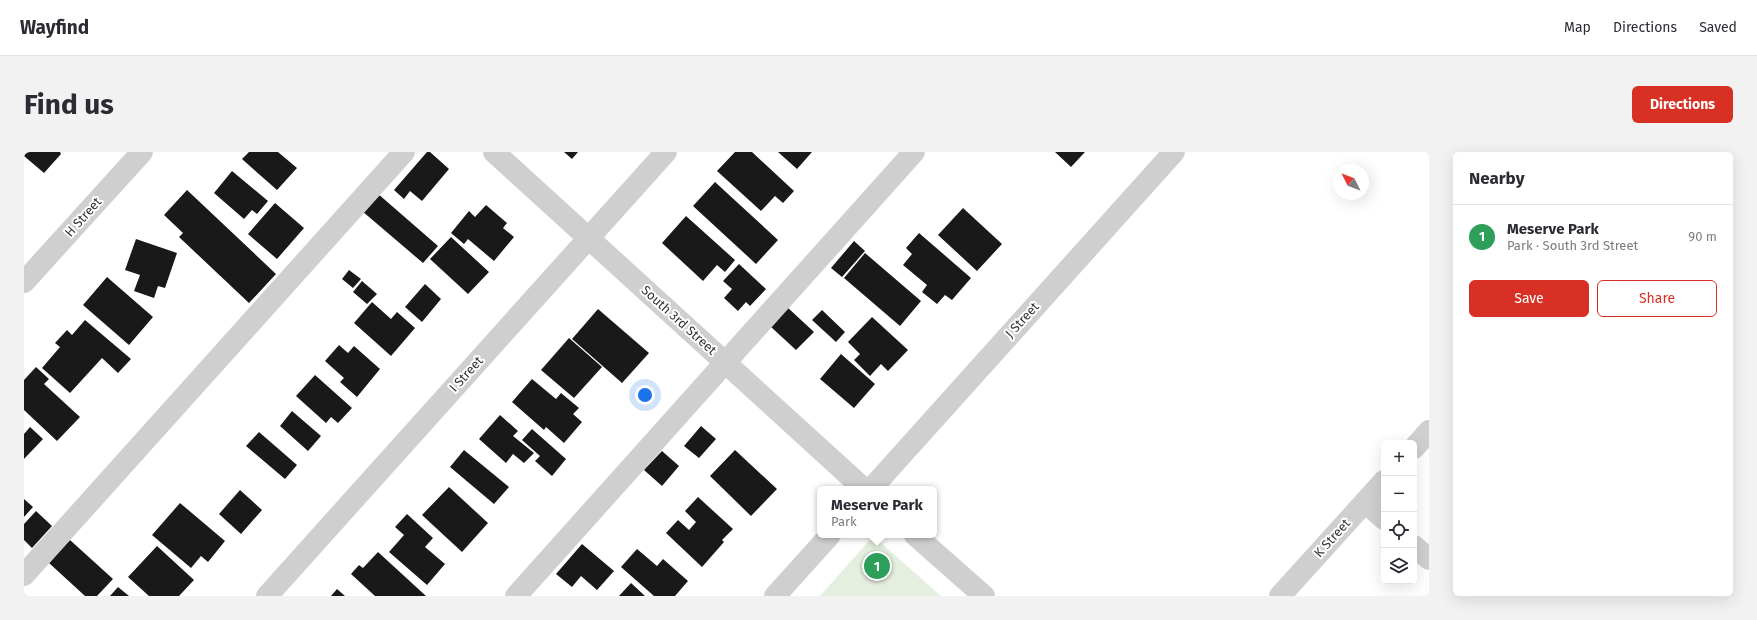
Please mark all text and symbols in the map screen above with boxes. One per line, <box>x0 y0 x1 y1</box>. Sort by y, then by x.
text: Wayfind <box>20 16 89 39</box>
text: Map <box>1564 19 1591 36</box>
text: Directions <box>1613 19 1677 36</box>
text: Saved <box>1699 19 1737 36</box>
button: Directions <box>1632 86 1733 123</box>
text: Find us <box>24 88 114 121</box>
north arrow <box>1333 164 1369 200</box>
text: Nearby <box>1469 168 1524 189</box>
street label: H Street <box>62 194 105 240</box>
text: Meserve Park <box>1507 220 1599 238</box>
text: 1 <box>1479 229 1485 244</box>
text: 90 m <box>1688 229 1717 244</box>
text: Park · South 3rd Street <box>1507 238 1638 253</box>
button: Save <box>1469 280 1589 317</box>
button: Share <box>1597 280 1717 317</box>
street label: South 3rd Street <box>638 282 720 358</box>
street label: J Street <box>1002 299 1042 341</box>
street label: I Street <box>446 353 486 395</box>
your location <box>635 385 655 405</box>
map controls <box>1381 440 1417 584</box>
button: + <box>1381 440 1417 476</box>
button: − <box>1381 476 1417 512</box>
popup <box>817 486 937 538</box>
text: Meserve Park <box>831 496 923 514</box>
button: locate <box>1381 512 1417 548</box>
text: Park <box>831 514 857 529</box>
street label: K Street <box>1311 516 1353 560</box>
button: layers <box>1381 548 1417 584</box>
pin: 1 <box>864 551 890 581</box>

